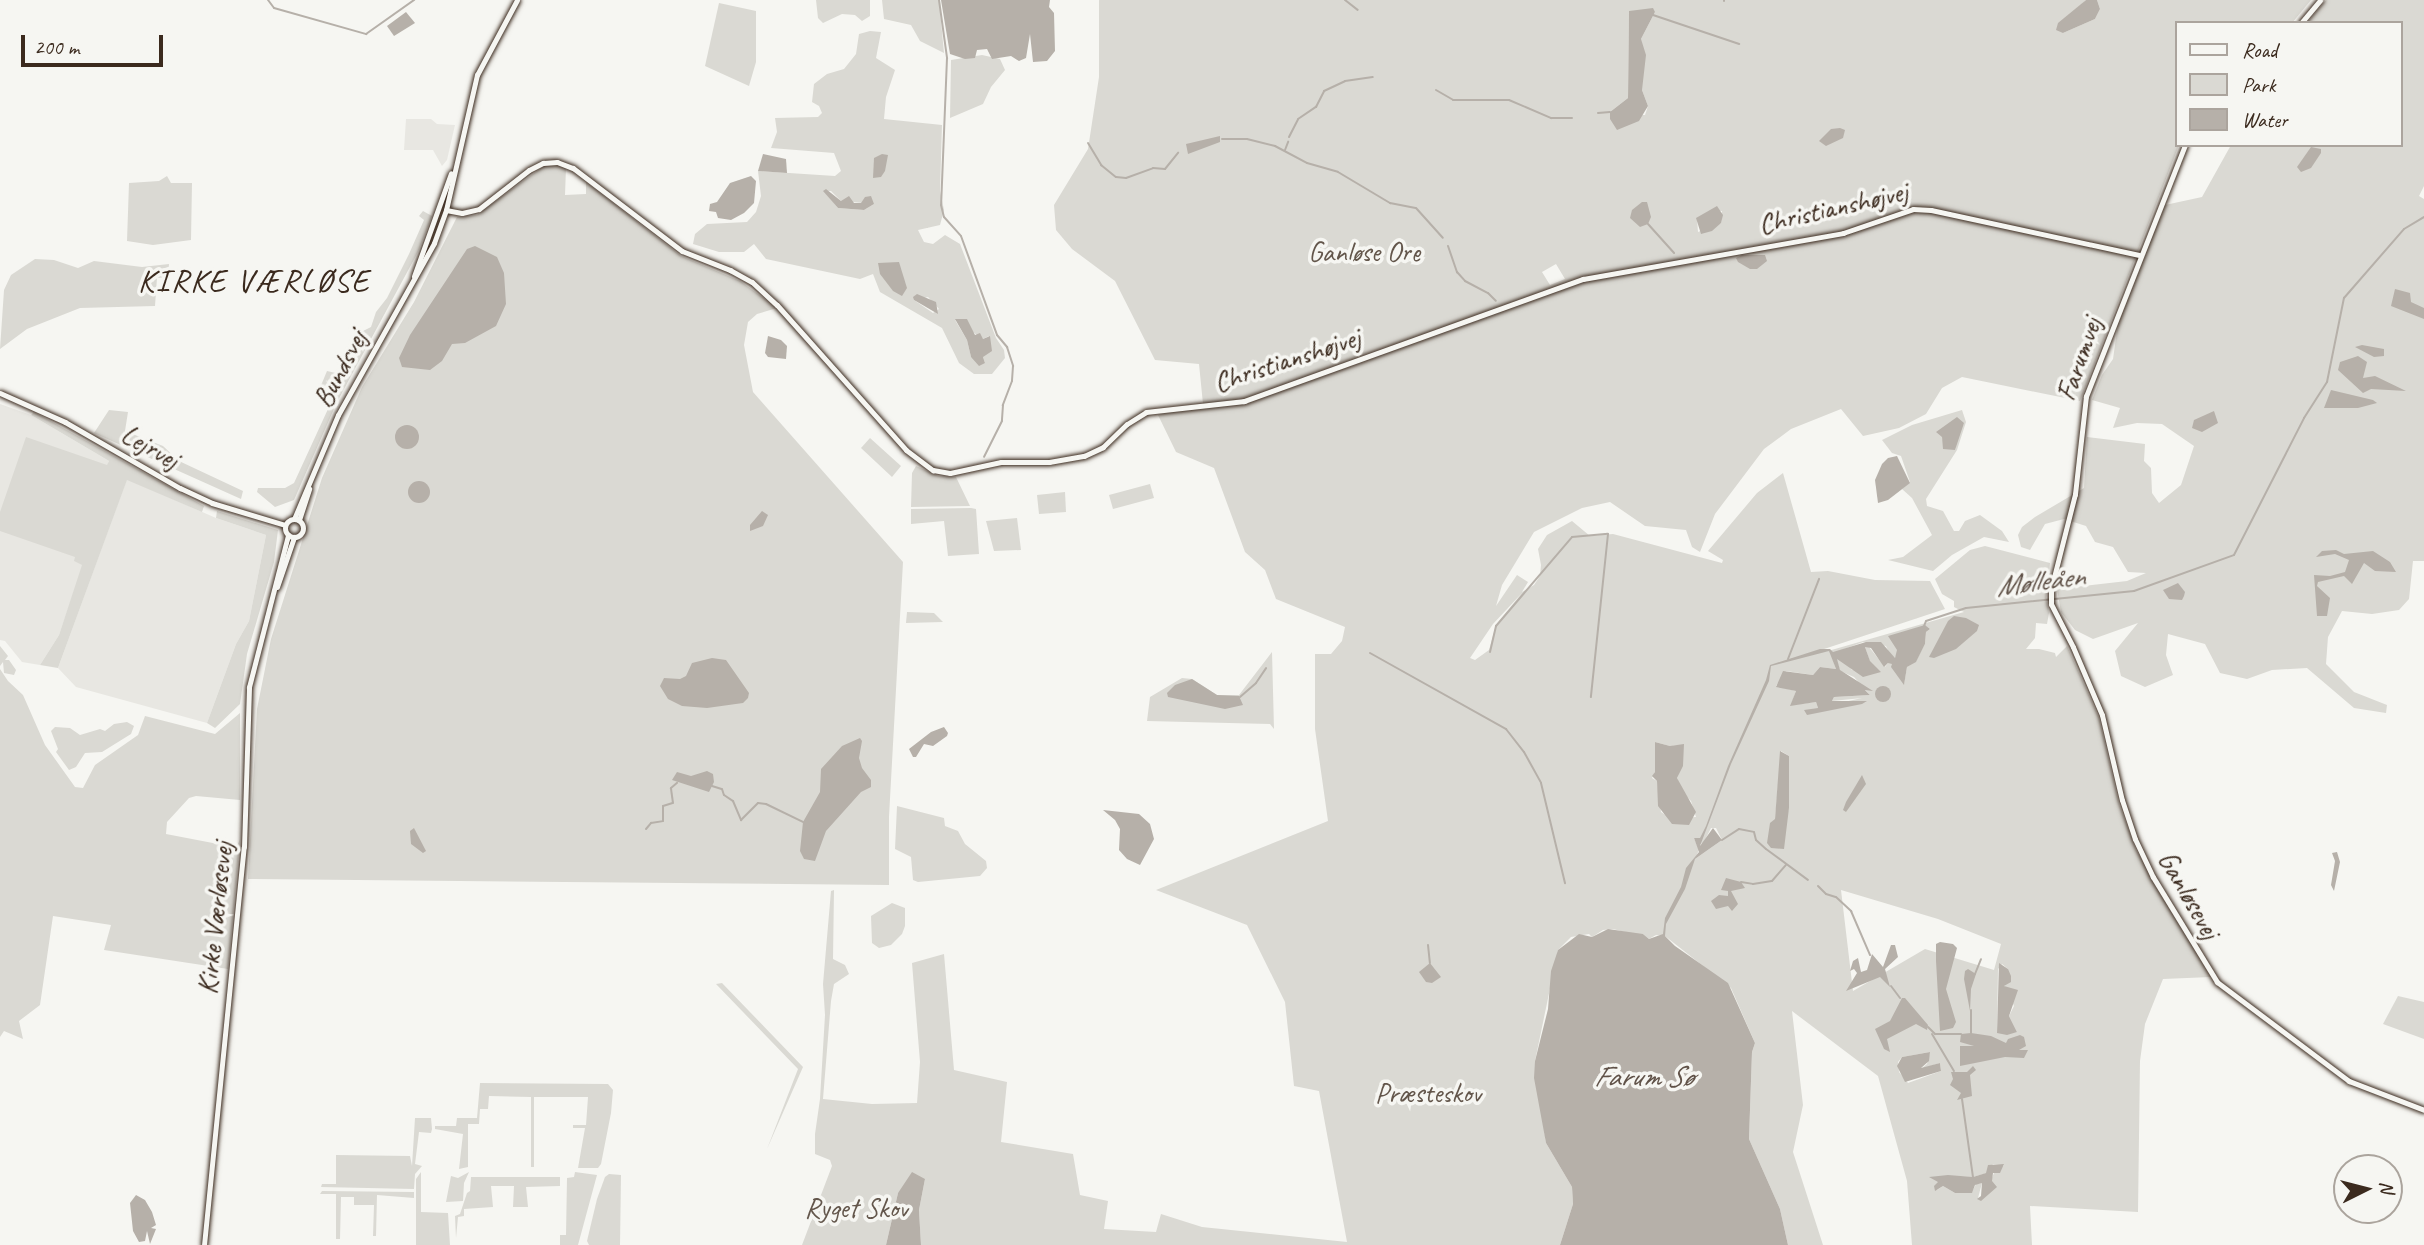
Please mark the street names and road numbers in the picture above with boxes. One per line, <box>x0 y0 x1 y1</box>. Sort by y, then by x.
street label: Christianshøjvej <box>1755 175 1911 241</box>
street label: Farumvej <box>2049 313 2109 405</box>
street label: Christianshøjvej <box>1210 321 1364 399</box>
street label: Bundsvej <box>306 325 374 413</box>
street label: Lejrvej <box>115 418 185 476</box>
street label: Kirke Værløsevej <box>190 840 240 996</box>
street label: Ganløsevej <box>2150 845 2228 945</box>

